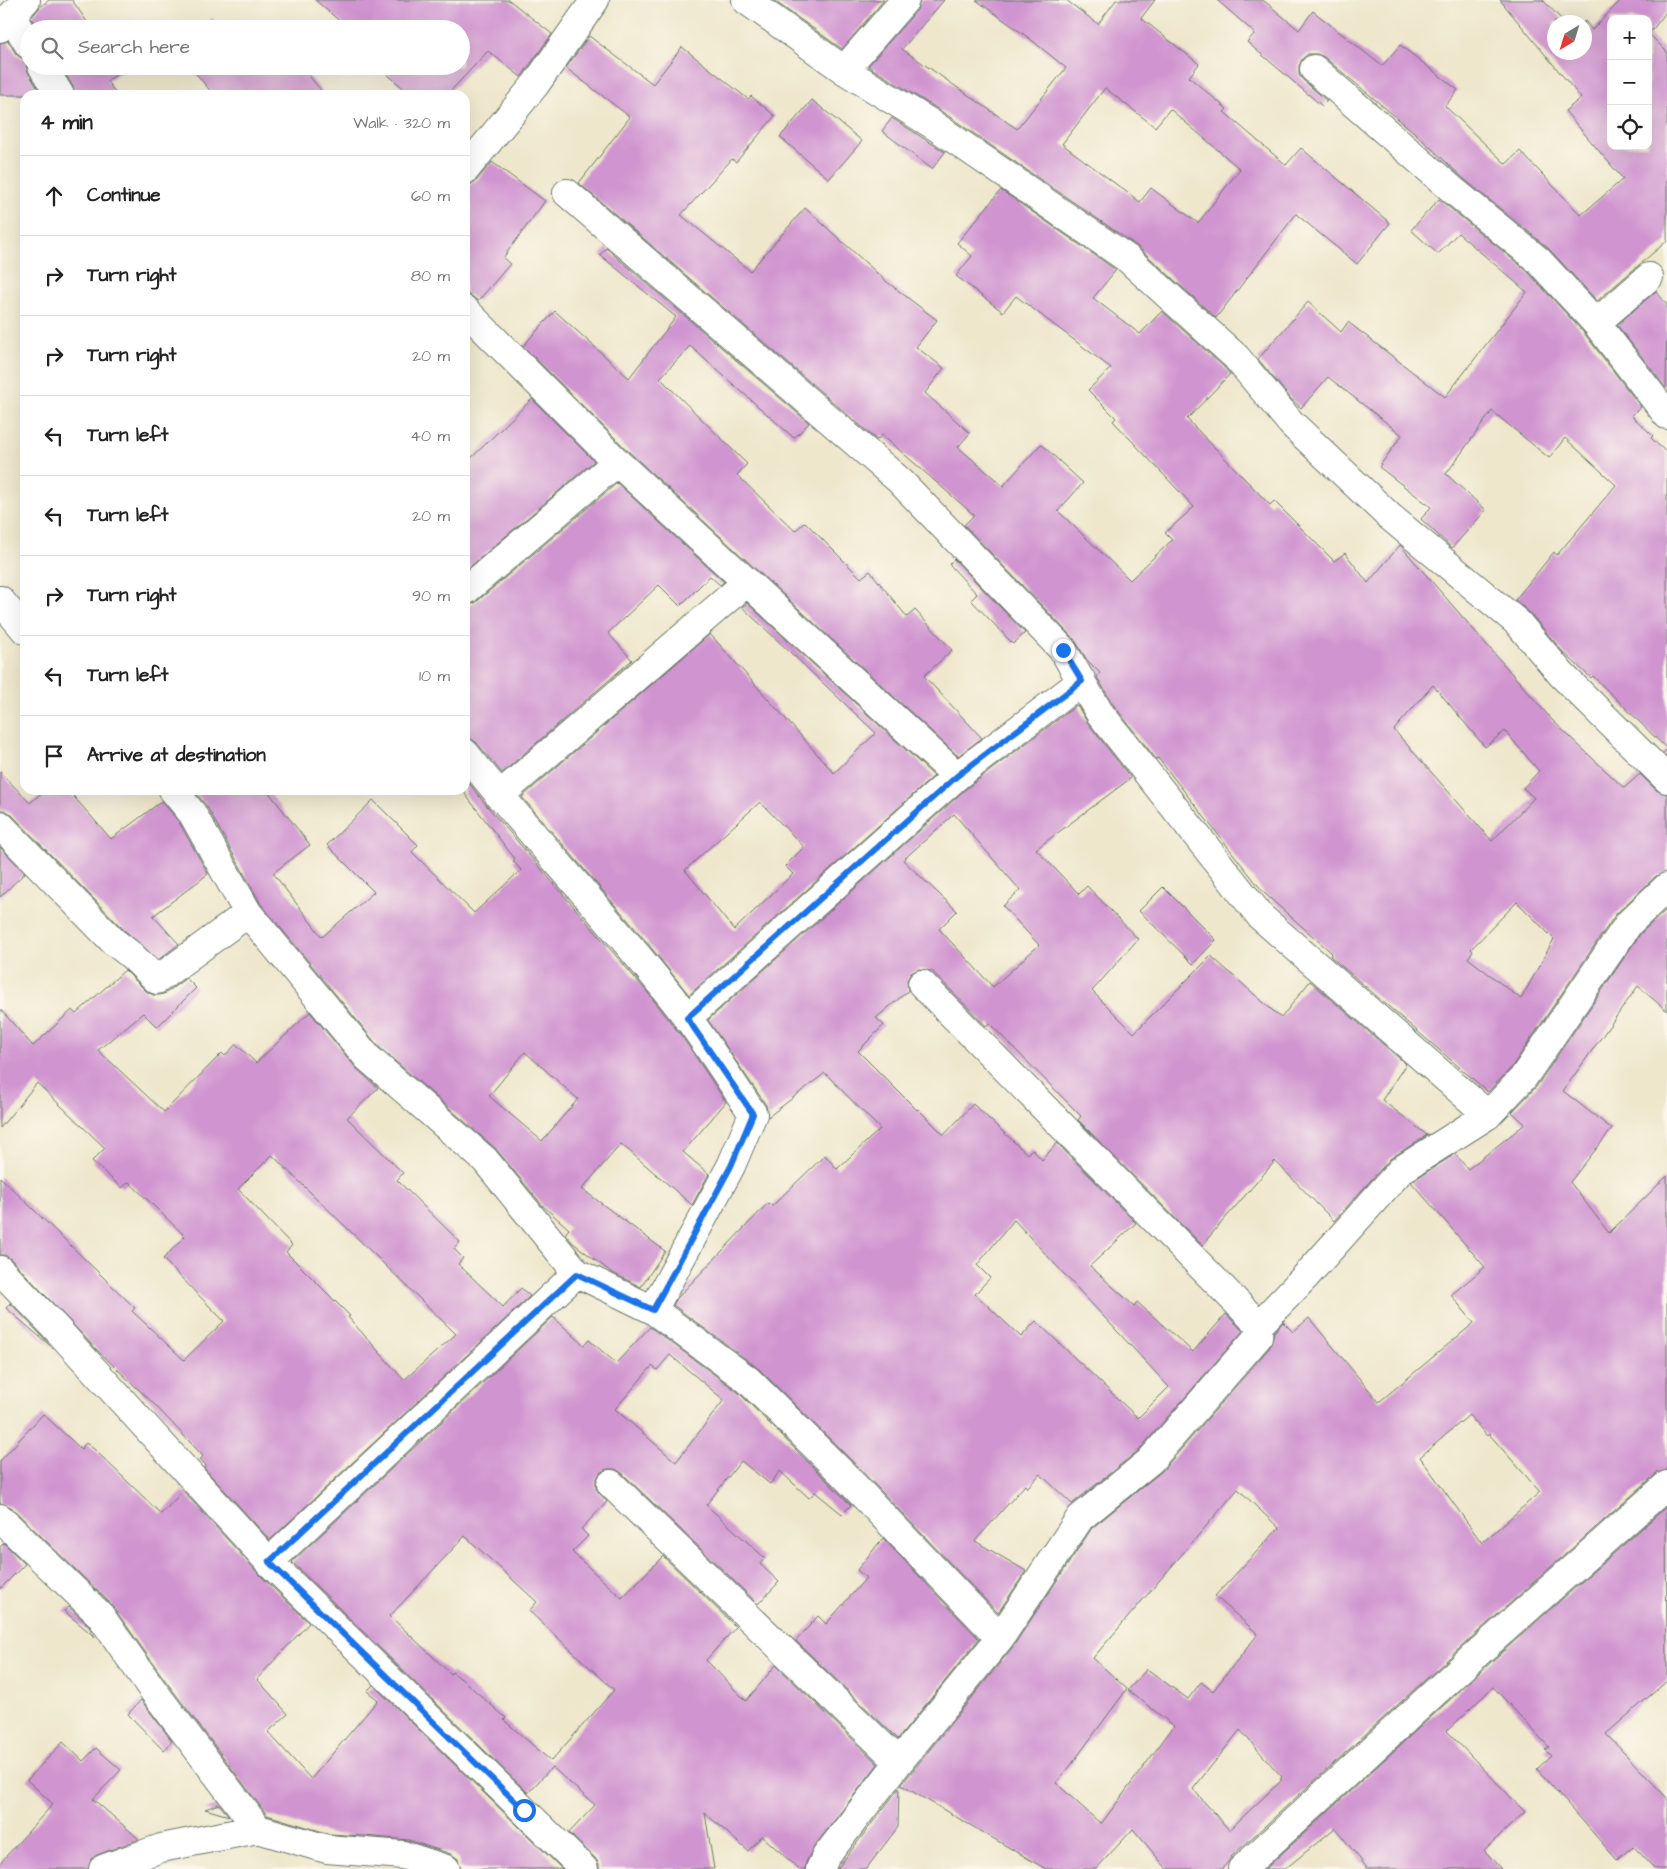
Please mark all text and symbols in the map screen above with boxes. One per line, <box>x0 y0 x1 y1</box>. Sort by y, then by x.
north arrow <box>1547 15 1592 60</box>
map controls <box>1607 15 1652 150</box>
button: + <box>1607 15 1652 60</box>
search box <box>20 20 470 75</box>
icon: search <box>38 34 66 62</box>
text: Search here <box>78 34 190 61</box>
button: − <box>1607 60 1652 105</box>
button: locate <box>1607 105 1652 150</box>
text: 4 min <box>40 108 93 137</box>
text: Walk · 320 m <box>353 112 450 134</box>
icon: ahead <box>40 182 68 210</box>
text: Continue <box>87 182 161 209</box>
text: 60 m <box>411 185 450 207</box>
icon: right <box>40 262 68 290</box>
text: Turn right <box>87 262 176 289</box>
text: 80 m <box>411 265 450 287</box>
icon: right <box>40 342 68 370</box>
text: Turn right <box>87 342 176 369</box>
text: 20 m <box>412 345 450 367</box>
icon: left <box>40 422 68 450</box>
text: Turn left <box>87 422 168 449</box>
text: 40 m <box>410 425 450 447</box>
icon: left <box>40 502 68 530</box>
text: Turn left <box>87 502 168 529</box>
text: 20 m <box>412 505 450 527</box>
icon: right <box>40 582 68 610</box>
text: Turn right <box>87 582 176 609</box>
text: 90 m <box>412 585 450 607</box>
route end <box>1052 639 1075 662</box>
icon: left <box>40 662 68 690</box>
text: Turn left <box>87 662 168 689</box>
text: 10 m <box>419 665 450 687</box>
icon: arrive <box>40 742 68 770</box>
text: Arrive at destination <box>87 742 266 769</box>
route start <box>513 1799 536 1822</box>

